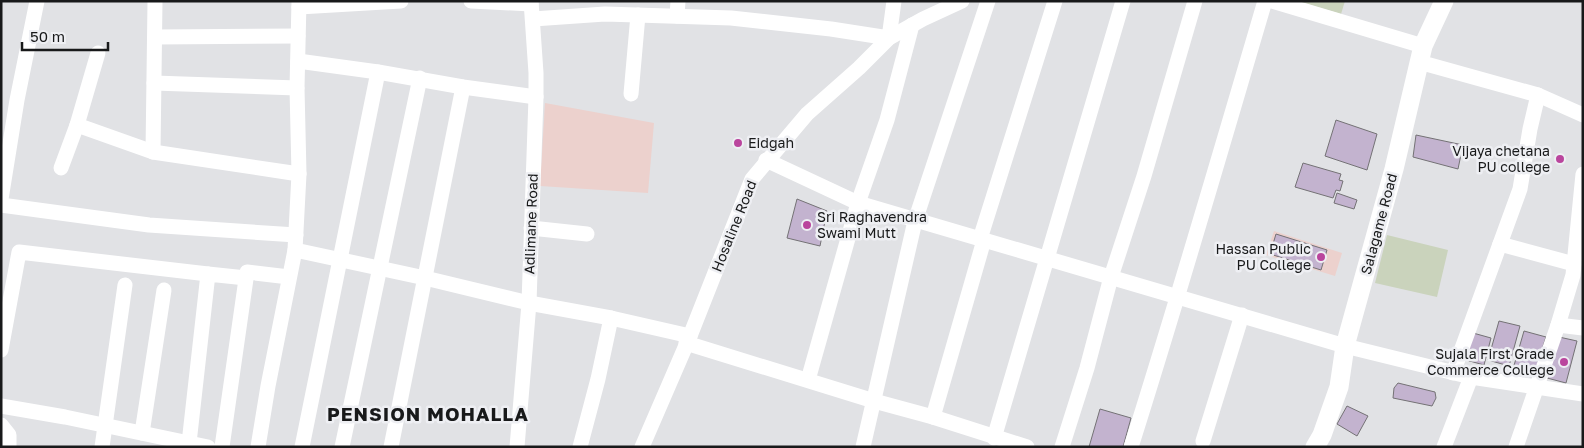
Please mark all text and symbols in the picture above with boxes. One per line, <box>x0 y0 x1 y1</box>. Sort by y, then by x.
scale bar <box>22 20 109 52</box>
text: 50 m <box>30 27 65 45</box>
place label: Eidgah <box>748 134 794 151</box>
marker: Eidgah <box>732 137 744 149</box>
place label: Vijaya chetana PU college <box>1452 142 1550 175</box>
marker: Vijaya chetana PU college <box>1554 153 1566 165</box>
street label: Salagame Road <box>1357 171 1400 276</box>
street label: Adlimane Road <box>520 173 541 275</box>
street label: Hosaline Road <box>707 178 760 274</box>
place label: Sri Raghavendra Swami Mutt <box>817 208 927 241</box>
marker: Sri Raghavendra Swami Mutt <box>801 219 813 231</box>
place label: Hassan Public PU College <box>1215 240 1311 273</box>
marker: Hassan Public PU College <box>1315 251 1327 263</box>
place label: Sujala First Grade Commerce College <box>1427 345 1554 378</box>
marker: Sujala First Grade Commerce College <box>1558 356 1570 368</box>
district label: PENSION MOHALLA <box>327 402 529 425</box>

